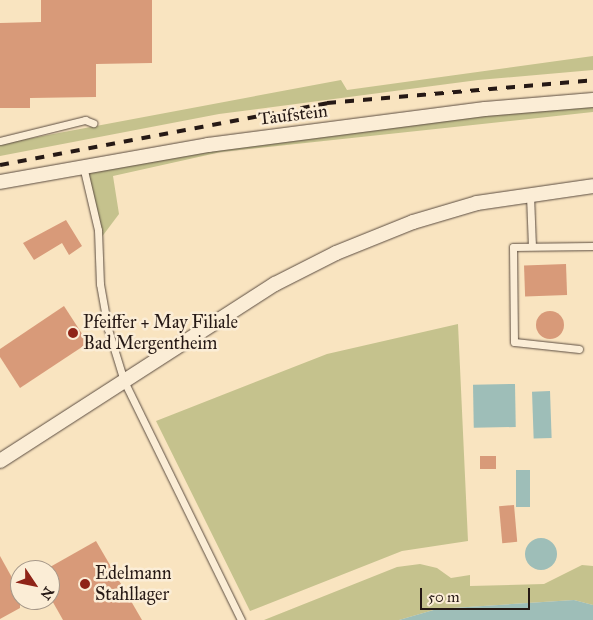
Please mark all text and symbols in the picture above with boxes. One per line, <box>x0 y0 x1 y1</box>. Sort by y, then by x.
street label: Taufstein <box>257 100 329 130</box>
place label: Pfeiffer + May Filiale Bad Mergentheim <box>83 312 238 354</box>
marker: Pfeiffer + May Filiale Bad Mergentheim <box>67 327 79 339</box>
north arrow <box>10 560 60 610</box>
place label: Edelmann Stahllager <box>95 563 172 606</box>
marker: Edelmann Stahllager <box>79 578 91 590</box>
scale bar <box>423 578 533 610</box>
text: N <box>37 583 57 603</box>
text: 50 m <box>428 588 460 606</box>

